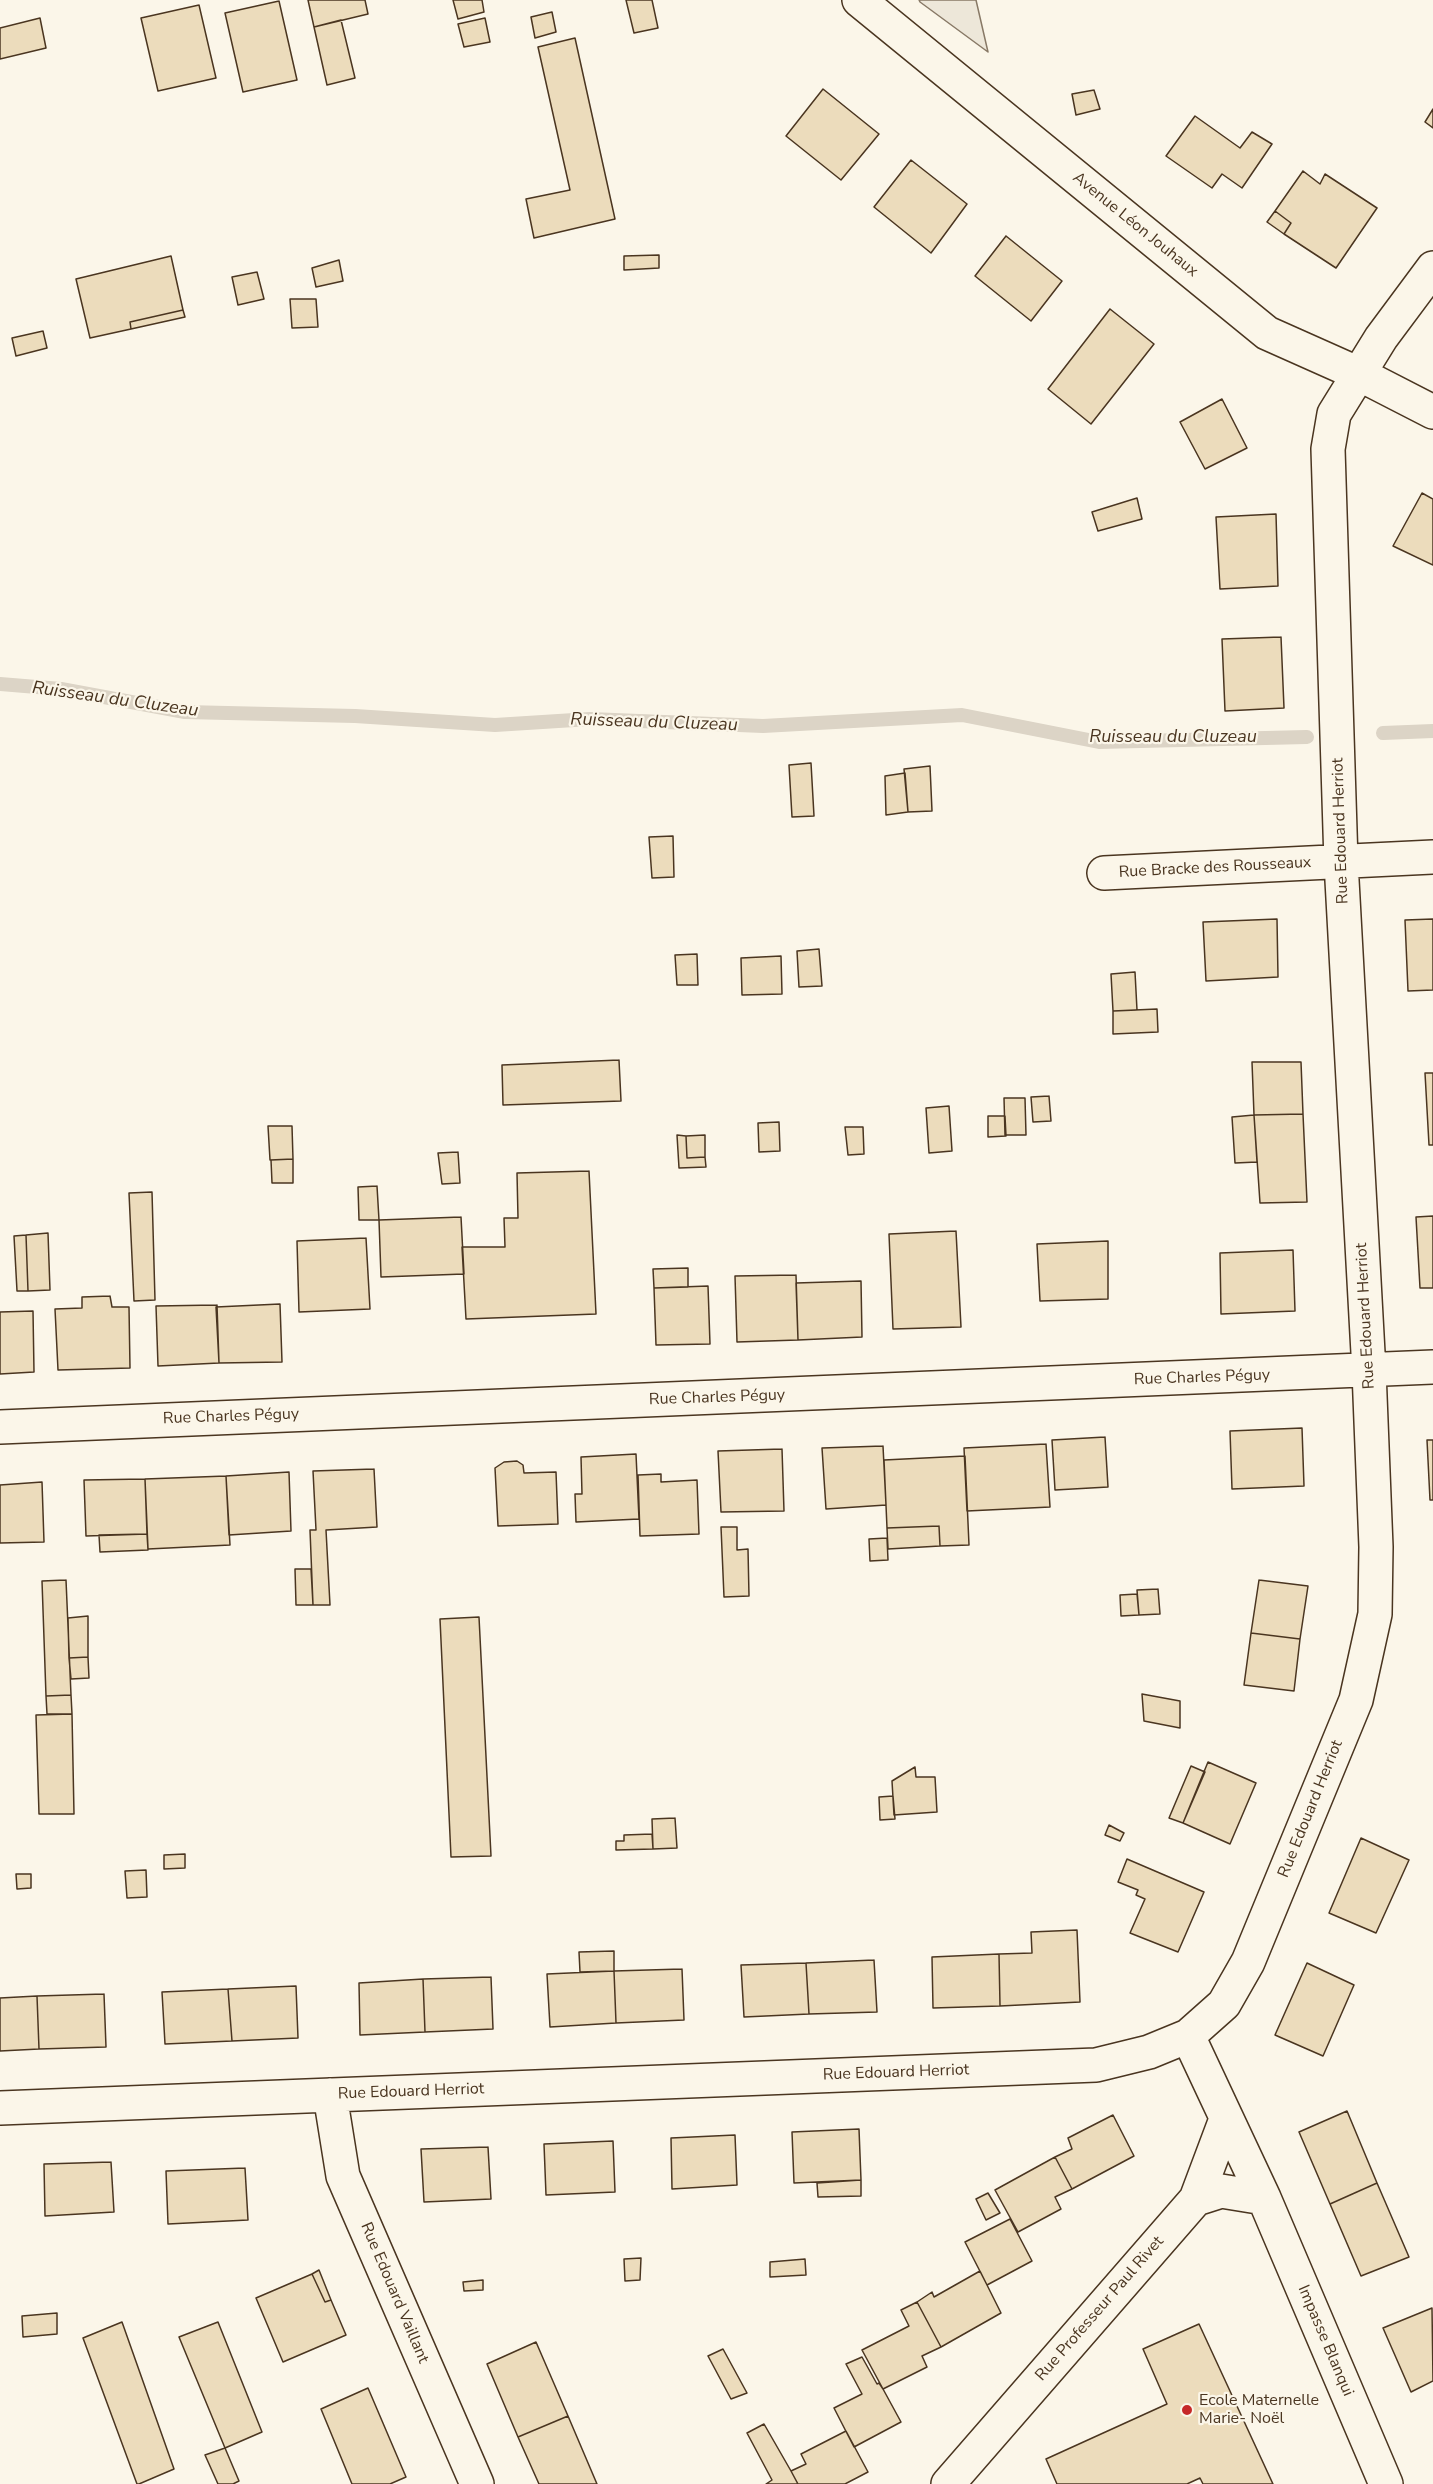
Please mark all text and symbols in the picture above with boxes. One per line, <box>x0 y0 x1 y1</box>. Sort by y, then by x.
street label: Avenue Léon Jouhaux <box>1068 169 1202 281</box>
water label: Ruisseau du Cluzeau <box>31 678 199 722</box>
water label: Ruisseau du Cluzeau <box>570 709 738 737</box>
water label: Ruisseau du Cluzeau <box>1089 727 1257 749</box>
street label: Rue Edouard Herriot <box>1329 757 1353 905</box>
street label: Rue Bracke des Rousseaux <box>1118 853 1312 883</box>
street label: Rue Edouard Herriot <box>1353 1242 1379 1390</box>
street label: Rue Charles Péguy <box>1134 1366 1270 1390</box>
street label: Rue Charles Péguy <box>649 1386 785 1410</box>
street label: Rue Charles Péguy <box>163 1405 299 1429</box>
street label: Rue Edouard Herriot <box>1275 1737 1347 1881</box>
street label: Rue Edouard Herriot <box>822 2061 970 2085</box>
street label: Rue Edouard Herriot <box>337 2080 485 2104</box>
street label: Rue Edouard Vaillant <box>356 2220 432 2366</box>
street label: Rue Professeur Paul Rivet <box>1032 2233 1168 2385</box>
street label: Impasse Blanqui <box>1293 2283 1357 2399</box>
place label: Ecole Maternelle Marie- Noël <box>1199 2391 1319 2429</box>
marker: Ecole Maternelle Marie- Noël <box>1180 2403 1194 2417</box>

